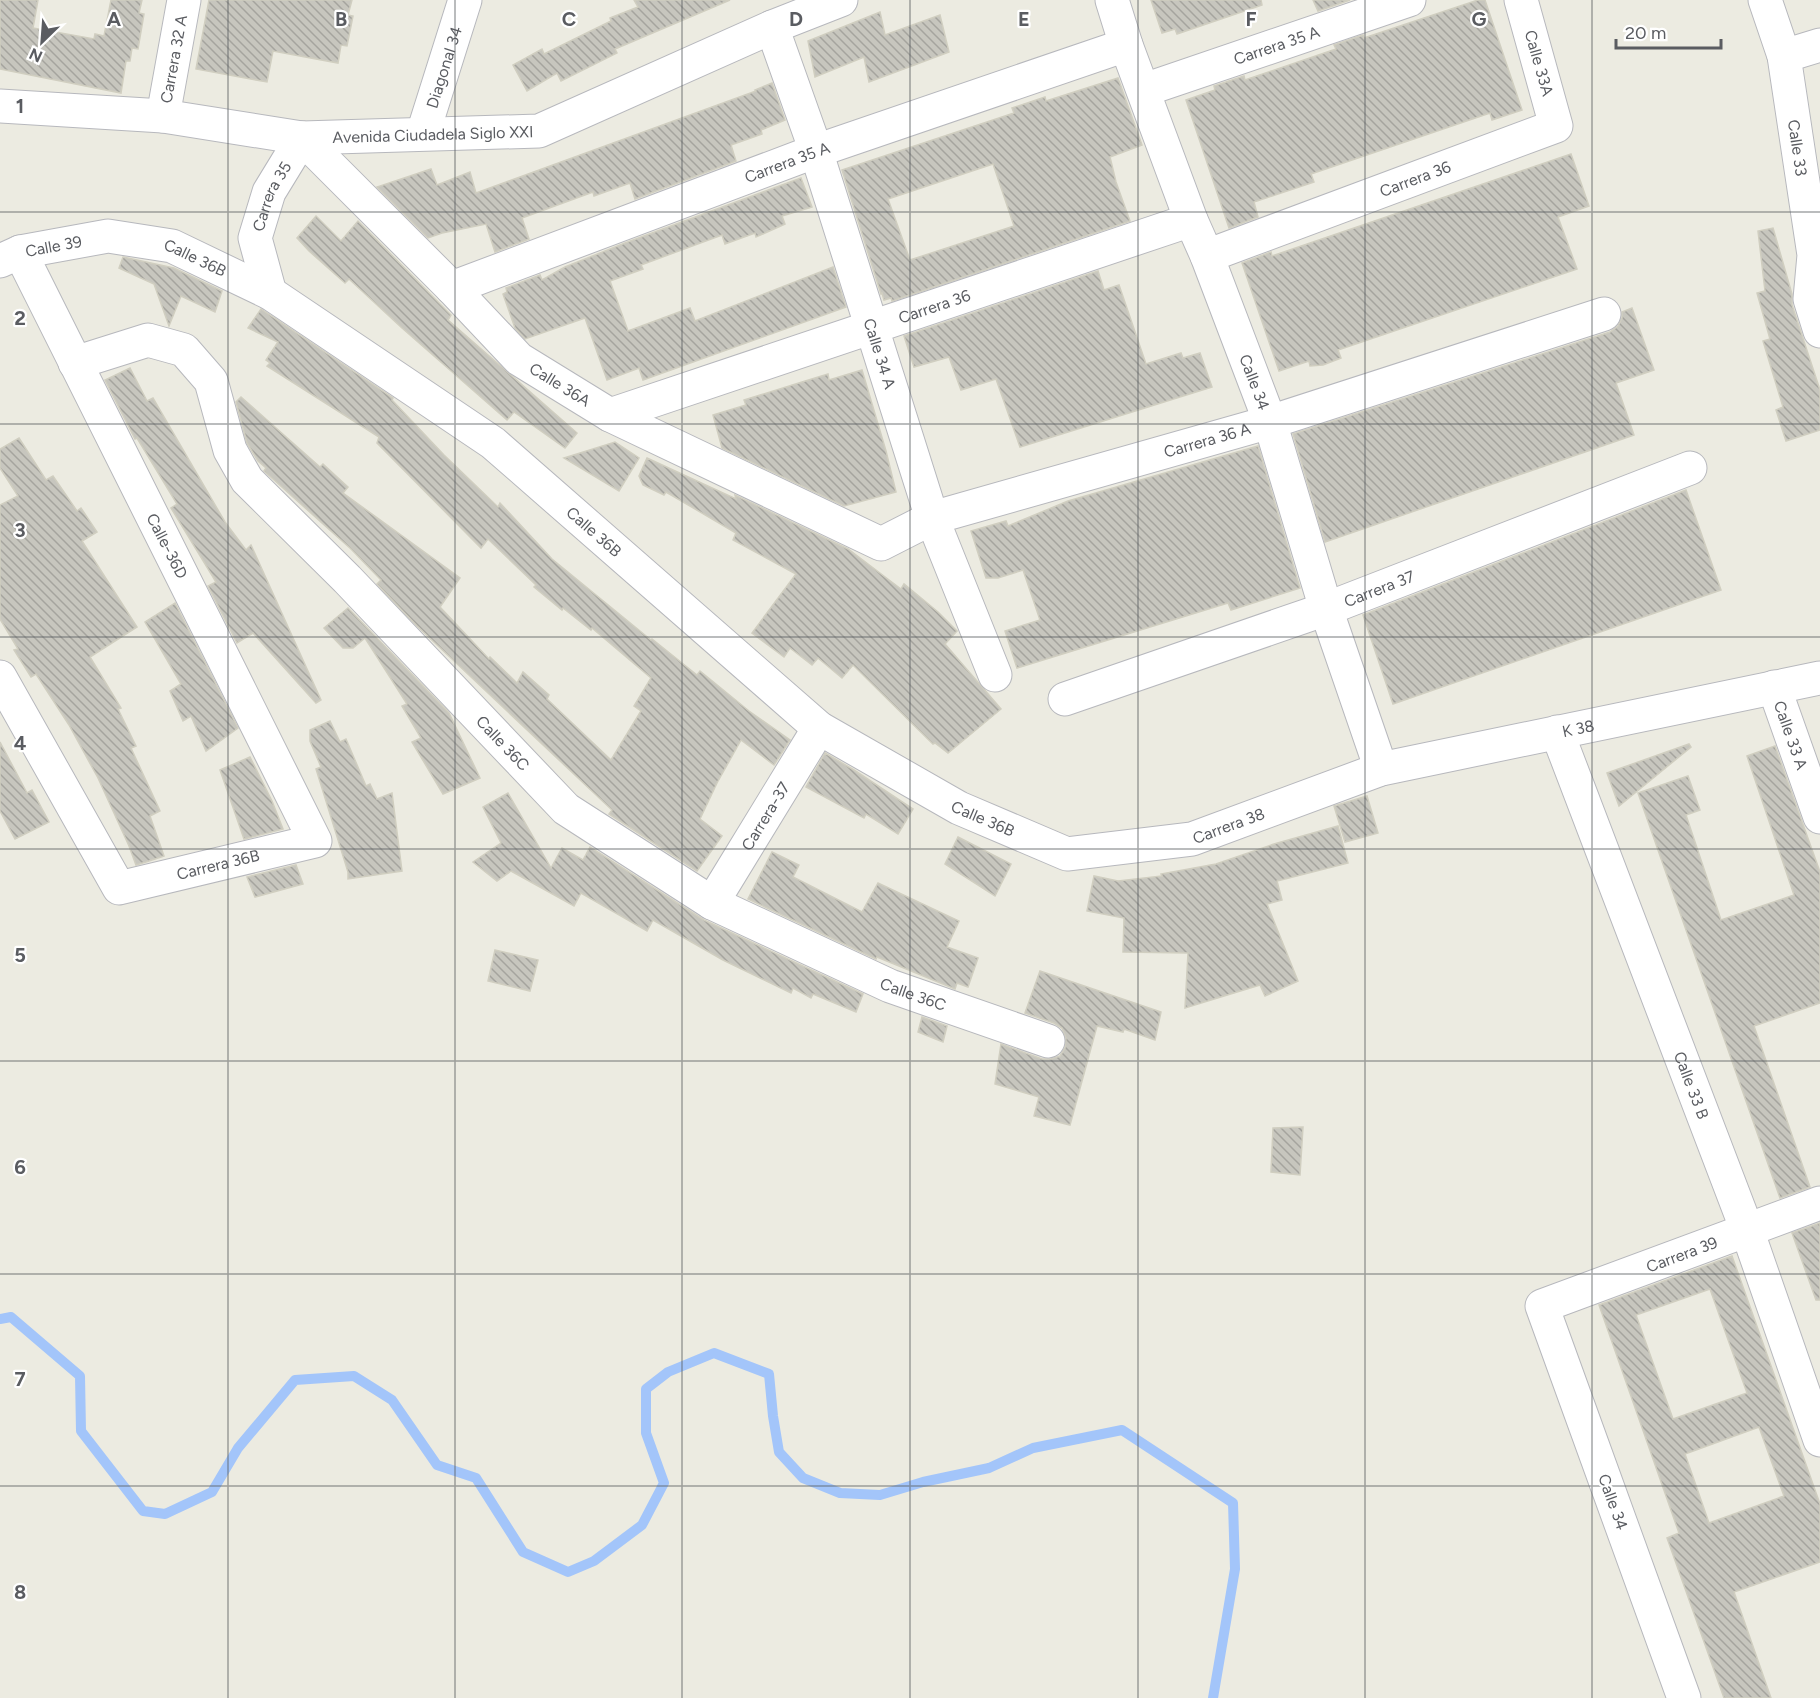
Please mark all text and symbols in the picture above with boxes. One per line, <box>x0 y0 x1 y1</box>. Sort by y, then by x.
text: A <box>107 7 122 31</box>
text: B <box>335 7 347 31</box>
text: C <box>562 7 576 31</box>
text: D <box>789 7 803 31</box>
text: E <box>1018 7 1030 31</box>
text: F <box>1245 7 1257 31</box>
text: G <box>1472 7 1487 31</box>
north arrow <box>12 12 72 72</box>
scale bar <box>1616 12 1721 50</box>
street label: Carrera 32 A <box>156 13 191 105</box>
street label: Carrera 35 A <box>1231 22 1322 68</box>
text: 20 m <box>1625 22 1666 44</box>
street label: Diagonal 34 <box>422 24 466 111</box>
street label: Calle 33A <box>1521 28 1558 98</box>
text: N <box>26 44 45 66</box>
text: 1 <box>16 94 24 118</box>
street label: Calle 33 <box>1784 118 1811 177</box>
street label: Avenida Ciudadela Siglo XXI <box>332 122 534 147</box>
street label: Carrera 35 A <box>742 137 832 187</box>
street label: Carrera 36 <box>1377 157 1453 200</box>
street label: Carrera 35 <box>248 158 295 233</box>
street label: Calle 39 <box>24 231 83 260</box>
street label: Calle 36B <box>163 235 230 280</box>
street label: Carrera 36 <box>896 285 973 327</box>
text: 2 <box>14 306 26 330</box>
street label: Calle 34 A <box>860 316 900 391</box>
street label: Calle 34 <box>1236 351 1274 413</box>
street label: Calle 36A <box>526 358 594 410</box>
street label: Carrera 36 A <box>1162 418 1253 461</box>
street label: Calle 36B <box>563 502 626 561</box>
street label: Calle-36D <box>142 510 192 582</box>
text: 3 <box>14 518 26 542</box>
street label: Carrera 37 <box>1341 566 1417 611</box>
street label: Calle 33 A <box>1770 698 1812 772</box>
street label: Calle 36C <box>472 711 534 774</box>
street label: K 38 <box>1560 716 1596 741</box>
text: 4 <box>14 731 27 755</box>
street label: Carrera-37 <box>737 778 794 854</box>
street label: Calle 36B <box>948 796 1018 840</box>
street label: Carrera 38 <box>1190 803 1267 848</box>
street label: Carrera 36B <box>175 845 261 883</box>
text: 5 <box>14 943 26 967</box>
street label: Calle 36C <box>877 973 949 1014</box>
street label: Calle 33 B <box>1670 1049 1713 1122</box>
text: 6 <box>14 1155 26 1179</box>
street label: Carrera 39 <box>1643 1232 1720 1276</box>
text: 7 <box>14 1367 26 1391</box>
street label: Calle 34 <box>1594 1471 1632 1533</box>
text: 8 <box>14 1580 26 1604</box>

